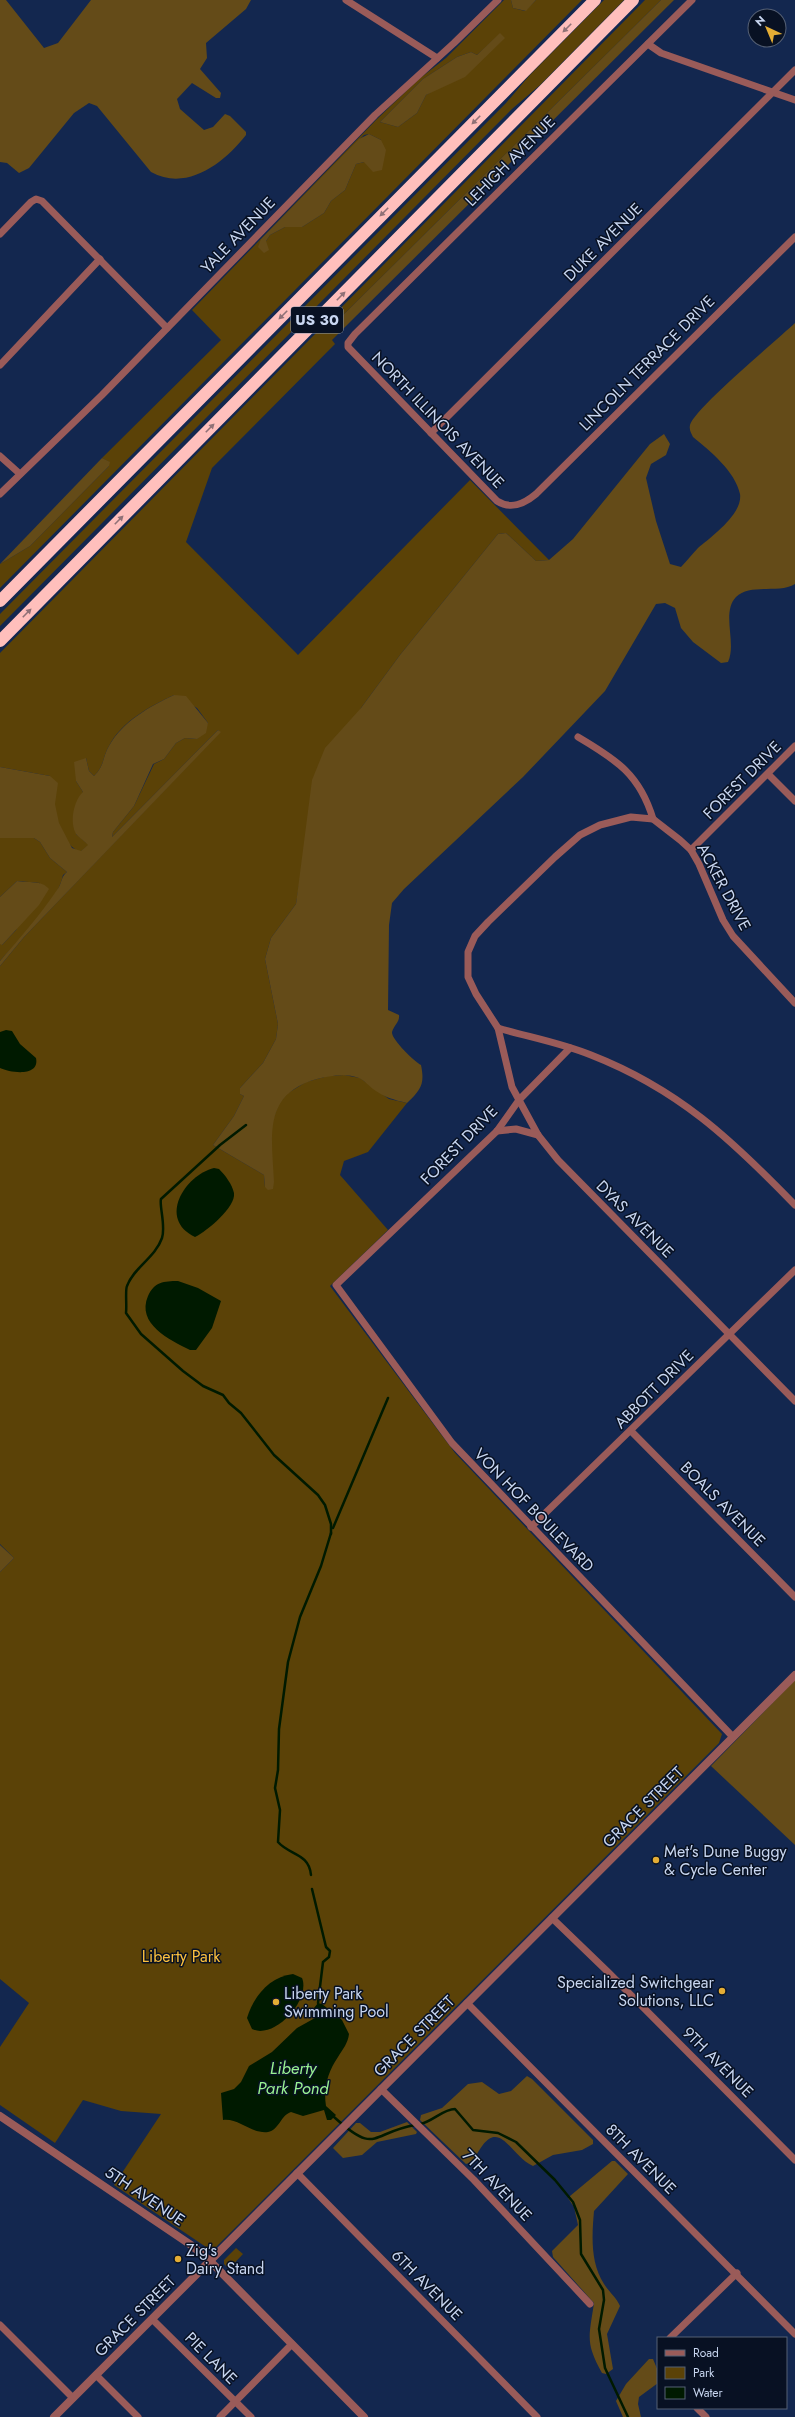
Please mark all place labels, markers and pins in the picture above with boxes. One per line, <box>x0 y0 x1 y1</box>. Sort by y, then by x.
place label: Met's Dune Buggy & Cycle Center <box>664 1840 788 1881</box>
marker: Met's Dune Buggy & Cycle Center <box>651 1855 661 1865</box>
place label: Specialized Switchgear Solutions, LLC <box>557 1971 715 2012</box>
place label: Liberty Park Swimming Pool <box>284 1982 389 2023</box>
marker: Specialized Switchgear Solutions, LLC <box>717 1986 727 1996</box>
marker: Liberty Park Swimming Pool <box>271 1997 281 2007</box>
place label: Zig's Dairy Stand <box>186 2239 264 2280</box>
marker: Zig's Dairy Stand <box>173 2254 183 2264</box>

